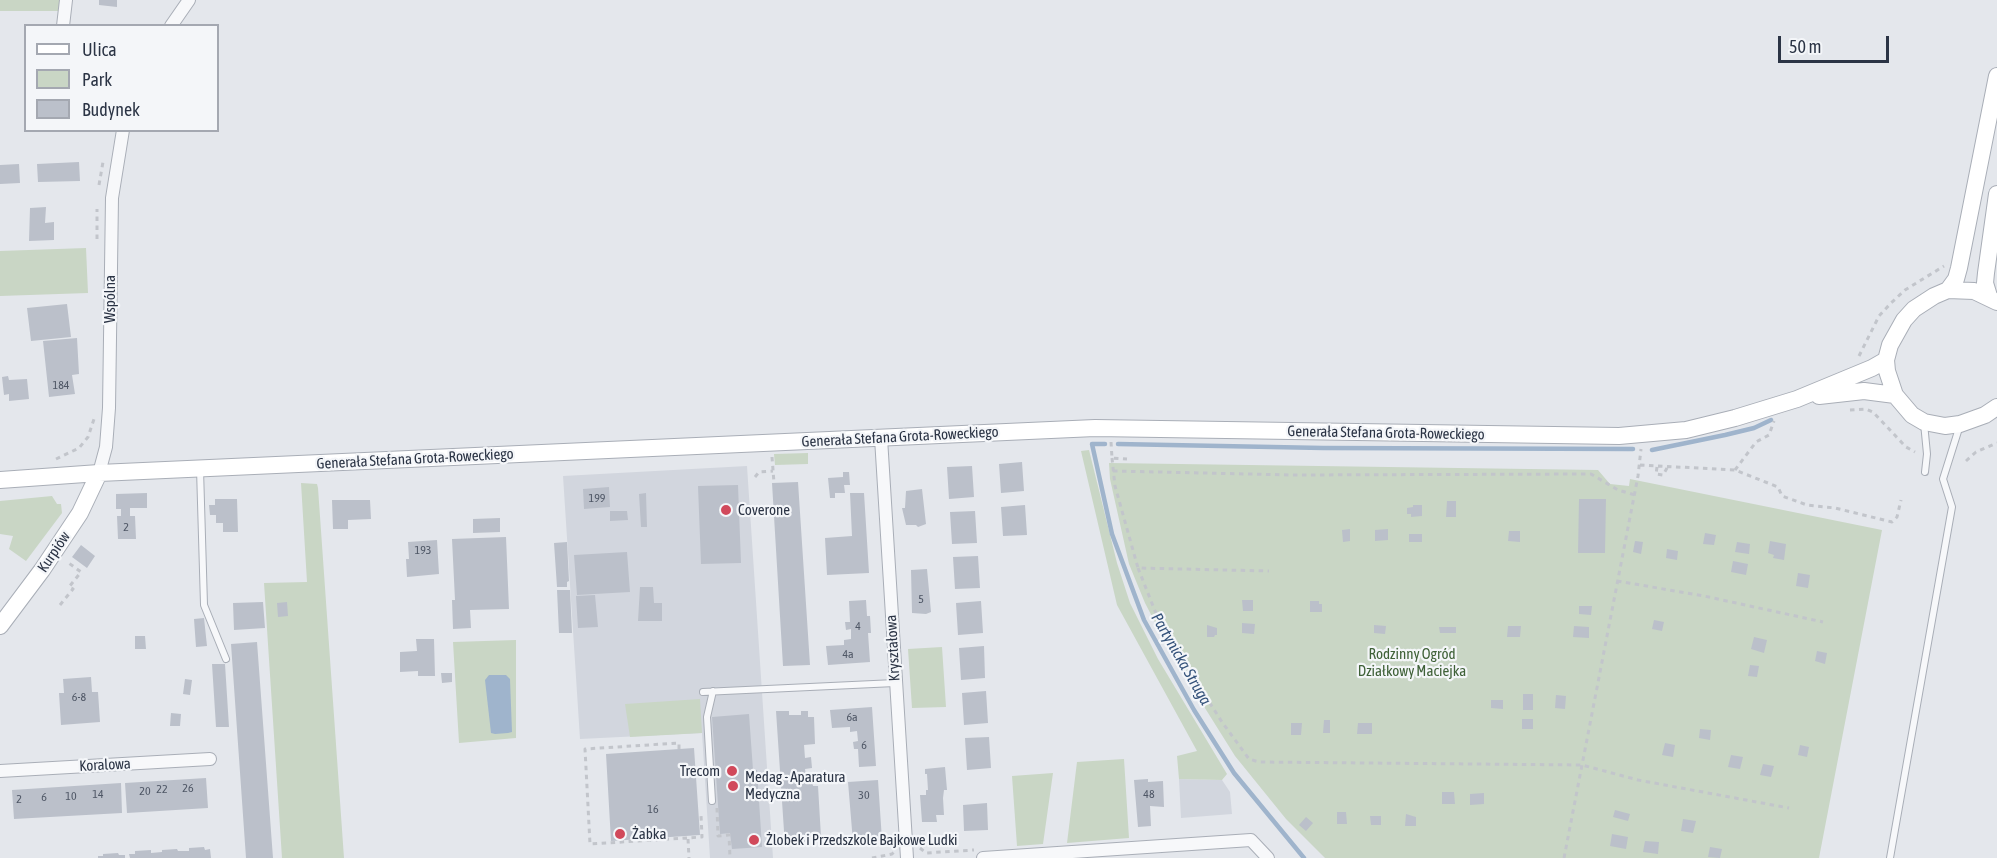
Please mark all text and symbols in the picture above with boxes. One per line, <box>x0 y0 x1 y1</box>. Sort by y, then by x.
legend <box>24 24 219 132</box>
scale bar <box>1781 24 1892 62</box>
text: 50 m <box>1789 36 1821 57</box>
text: Ulica <box>82 39 117 60</box>
text: Park <box>82 69 112 90</box>
text: Budynek <box>82 99 140 120</box>
street label: Wspólna <box>101 275 119 323</box>
house number: 184 <box>53 378 69 392</box>
street label: Generała Stefana Grota-Roweckiego <box>1287 422 1485 444</box>
street label: Generała Stefana Grota-Roweckiego <box>801 423 999 451</box>
street label: Generała Stefana Grota-Roweckiego <box>316 445 514 473</box>
house number: 199 <box>589 491 605 505</box>
place label: Coverone <box>738 501 790 519</box>
marker: Coverone <box>719 503 733 517</box>
house number: 2 <box>123 520 129 534</box>
street label: Kurpiów <box>34 528 74 576</box>
house number: 193 <box>415 543 431 557</box>
house number: 5 <box>918 592 924 606</box>
water label: Partynicka Struga <box>1147 610 1215 708</box>
street label: Kryształowa <box>882 614 904 682</box>
house number: 4 <box>855 619 861 633</box>
park label: Rodzinny Ogród Działkowy Maciejka <box>1358 645 1466 680</box>
house number: 4a <box>842 647 854 661</box>
house number: 6-8 <box>72 690 86 704</box>
house number: 6a <box>846 710 858 724</box>
house number: 6 <box>861 738 867 752</box>
street label: Koralowa <box>79 755 131 775</box>
place label: Trecom <box>680 762 720 780</box>
marker: Trecom <box>725 764 739 778</box>
place label: Medag - Aparatura Medyczna <box>745 768 845 803</box>
marker: Medag - Aparatura Medyczna <box>726 779 740 793</box>
house number: 26 <box>182 781 194 795</box>
house number: 22 <box>156 782 168 796</box>
house number: 20 <box>139 784 151 798</box>
house number: 14 <box>92 787 104 801</box>
house number: 48 <box>1143 787 1155 801</box>
house number: 30 <box>858 788 870 802</box>
house number: 10 <box>65 789 77 803</box>
house number: 6 <box>41 790 47 804</box>
house number: 2 <box>16 792 22 806</box>
house number: 16 <box>647 802 659 816</box>
place label: Żabka <box>632 825 666 843</box>
marker: Żabka <box>613 827 627 841</box>
place label: Żlobek i Przedszkole Bajkowe Ludki <box>766 831 957 849</box>
marker: Żlobek i Przedszkole Bajkowe Ludki <box>747 833 761 847</box>

